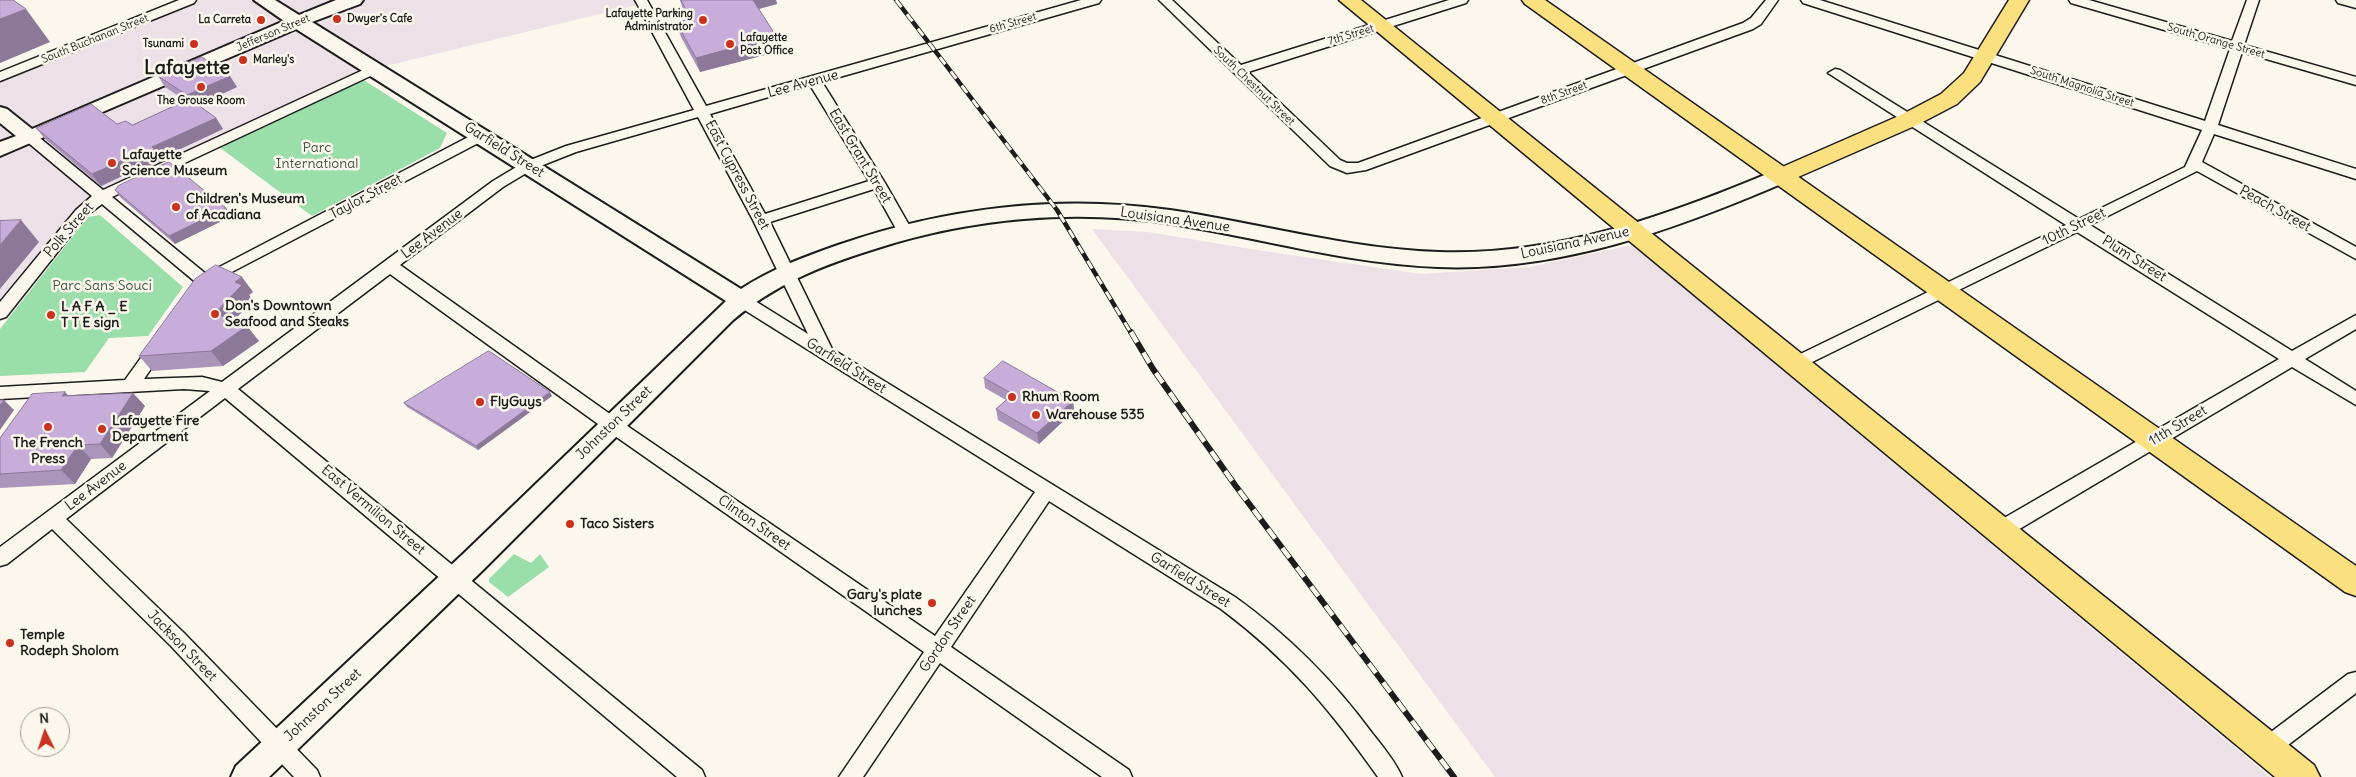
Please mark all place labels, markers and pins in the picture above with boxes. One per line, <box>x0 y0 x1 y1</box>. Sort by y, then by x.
place label: Lafayette Parking Administrator <box>605 7 693 33</box>
place label: Dwyer's Cafe <box>347 12 413 26</box>
place label: La Carreta <box>198 13 251 27</box>
marker: Dwyer's Cafe <box>331 13 343 25</box>
marker: La Carreta <box>255 14 267 26</box>
marker: Lafayette Parking Administrator <box>697 14 709 26</box>
place label: Lafayette Post Office <box>740 31 793 57</box>
place label: Tsunami <box>143 37 184 51</box>
marker: Tsunami <box>188 38 200 50</box>
marker: Lafayette Post Office <box>724 38 736 50</box>
place label: Marley's <box>253 53 294 67</box>
marker: Marley's <box>237 54 249 66</box>
marker: The Grouse Room <box>195 81 207 93</box>
place label: The Grouse Room <box>157 94 245 108</box>
place label: Lafayette Science Museum <box>122 147 227 180</box>
marker: Lafayette Science Museum <box>106 157 118 169</box>
place label: Children's Museum of Acadiana <box>186 191 305 223</box>
marker: Children's Museum of Acadiana <box>170 201 182 213</box>
place label: Don's Downtown Seafood and Steaks <box>225 298 349 331</box>
place label: L A F A _ E T T E sign <box>61 299 127 332</box>
marker: Don's Downtown Seafood and Steaks <box>209 308 221 320</box>
marker: L A F A _ E T T E sign <box>45 309 57 321</box>
place label: Rhum Room <box>1022 389 1100 405</box>
marker: Rhum Room <box>1006 391 1018 403</box>
place label: FlyGuys <box>490 394 542 410</box>
marker: FlyGuys <box>474 396 486 408</box>
place label: Warehouse 535 <box>1046 407 1145 423</box>
marker: Warehouse 535 <box>1030 409 1042 421</box>
place label: Lafayette Fire Department <box>112 413 199 446</box>
marker: The French Press <box>42 421 54 433</box>
marker: Lafayette Fire Department <box>96 423 108 435</box>
place label: The French Press <box>13 435 83 468</box>
place label: Taco Sisters <box>580 516 654 532</box>
marker: Taco Sisters <box>564 518 576 530</box>
place label: Gary's plate lunches <box>847 587 922 620</box>
marker: Gary's plate lunches <box>926 597 938 609</box>
place label: Temple Rodeph Sholom <box>20 627 119 660</box>
marker: Temple Rodeph Sholom <box>4 637 16 649</box>

